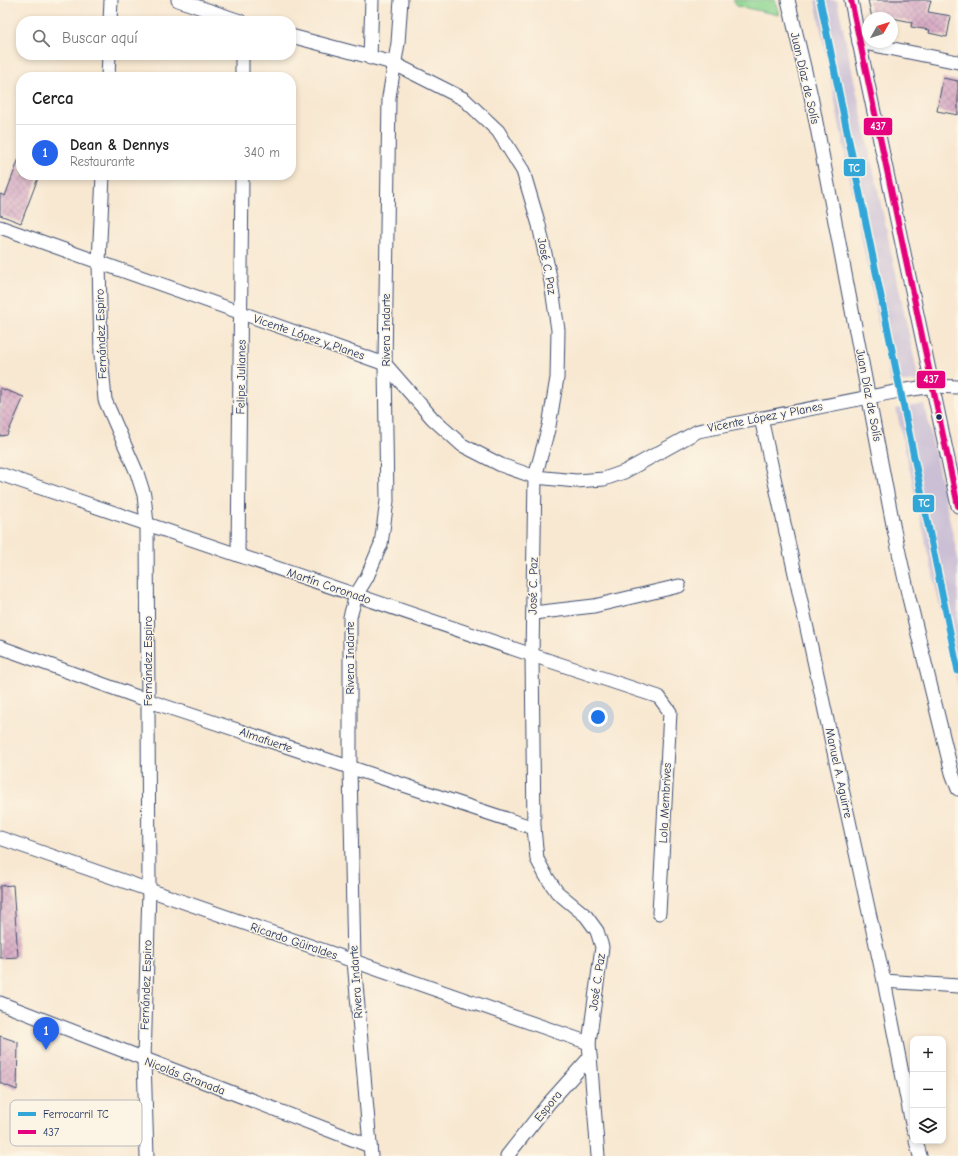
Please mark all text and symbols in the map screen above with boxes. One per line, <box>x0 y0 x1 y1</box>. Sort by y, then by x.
north arrow <box>862 12 898 48</box>
search box <box>16 16 296 60</box>
icon: search <box>30 27 52 49</box>
text: Buscar aquí <box>62 29 138 47</box>
street label: Juan Díaz de Solís <box>788 31 822 125</box>
text: Cerca <box>32 89 74 108</box>
line badge: 437 <box>863 117 893 136</box>
text: 437 <box>870 120 886 133</box>
text: Dean & Dennys <box>70 136 169 154</box>
text: 1 <box>42 145 48 160</box>
text: 340 m <box>244 145 280 160</box>
text: Restaurante <box>70 154 135 169</box>
line badge: TC <box>843 158 866 177</box>
text: TC <box>848 162 860 175</box>
street label: José C. Paz <box>535 236 560 296</box>
street label: Fernández Espiro <box>92 289 110 379</box>
street label: Rivera Indarte <box>379 293 393 367</box>
street label: Vicente López y Planes <box>251 311 367 363</box>
street label: Felipe Julianes <box>233 339 249 415</box>
street label: Juan Díaz de Solís <box>853 348 885 442</box>
line badge: 437 <box>916 370 946 389</box>
text: 437 <box>923 373 939 386</box>
street label: Vicente López y Planes <box>706 399 824 435</box>
unlabelled marker <box>934 412 944 422</box>
line badge: TC <box>912 494 935 513</box>
text: TC <box>918 497 930 510</box>
street label: José C. Paz <box>525 556 541 615</box>
street label: Martín Coronado <box>285 565 373 607</box>
street label: Fernández Espiro <box>141 616 155 706</box>
street label: Rivera Indarte <box>343 621 357 695</box>
your location <box>588 707 608 727</box>
street label: Almafuerte <box>238 724 294 756</box>
street label: Manuel A. Aguirre <box>823 727 855 819</box>
street label: Lola Membrives <box>656 762 674 844</box>
street label: Ricardo Güiraldes <box>249 920 339 962</box>
street label: Fernández Espiro <box>137 940 155 1030</box>
street label: Rivera Indarte <box>346 945 366 1019</box>
street label: José C. Paz <box>586 952 608 1011</box>
pin: 1 <box>33 1017 59 1050</box>
map controls <box>910 1036 946 1144</box>
button: + <box>910 1036 946 1072</box>
street label: Nicolás Granada <box>143 1054 227 1098</box>
button: − <box>910 1072 946 1108</box>
street label: Espora <box>531 1088 565 1124</box>
legend <box>10 1100 142 1146</box>
text: Ferrocarril TC <box>43 1108 109 1121</box>
button: layers <box>910 1108 946 1144</box>
text: 437 <box>43 1126 59 1139</box>

